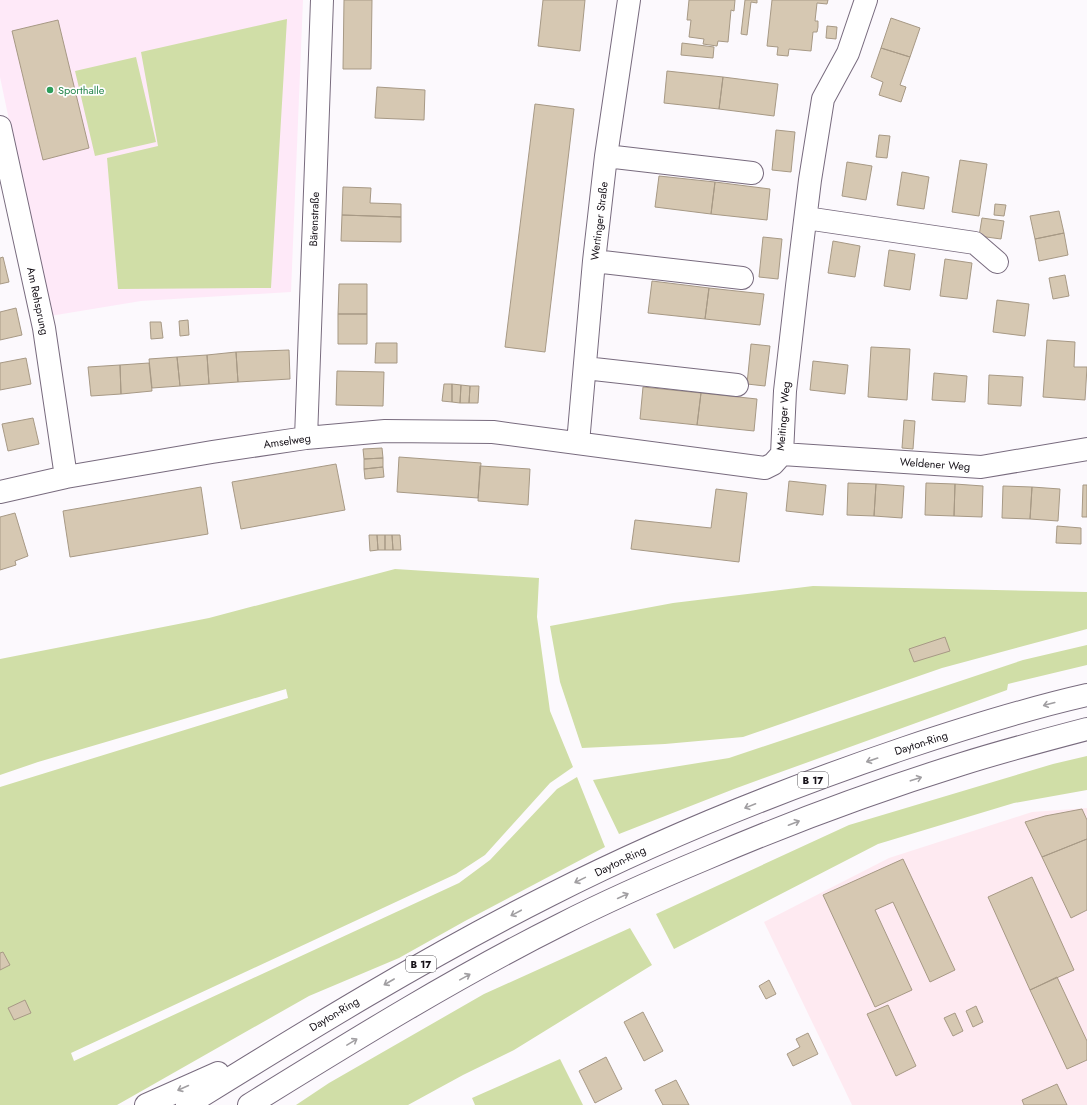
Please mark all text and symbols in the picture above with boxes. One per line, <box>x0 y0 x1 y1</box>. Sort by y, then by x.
place label: Sporthalle <box>58 82 105 98</box>
marker: Sporthalle <box>45 85 55 95</box>
street label: Wertinger Straße <box>586 180 612 261</box>
street label: Bärenstraße <box>305 191 323 247</box>
street label: Am Rehsprung <box>23 266 53 336</box>
street label: Meitinger Weg <box>772 381 794 451</box>
street label: Amselweg <box>262 430 312 452</box>
street label: Weldener Weg <box>899 454 971 474</box>
one-way arrow <box>1043 701 1056 709</box>
street label: Dayton-Ring <box>892 727 950 759</box>
one-way arrow <box>866 756 878 764</box>
road number: B 17 <box>798 772 828 788</box>
one-way arrow <box>910 774 922 782</box>
one-way arrow <box>745 802 757 810</box>
one-way arrow <box>788 819 800 826</box>
street label: Dayton-Ring <box>592 842 648 880</box>
one-way arrow <box>574 877 586 885</box>
one-way arrow <box>617 891 629 899</box>
one-way arrow <box>510 910 522 917</box>
road number: B 17 <box>406 956 436 972</box>
one-way arrow <box>459 972 471 980</box>
one-way arrow <box>383 978 395 986</box>
street label: Dayton-Ring <box>306 993 362 1035</box>
one-way arrow <box>346 1038 357 1046</box>
one-way arrow <box>177 1085 189 1092</box>

